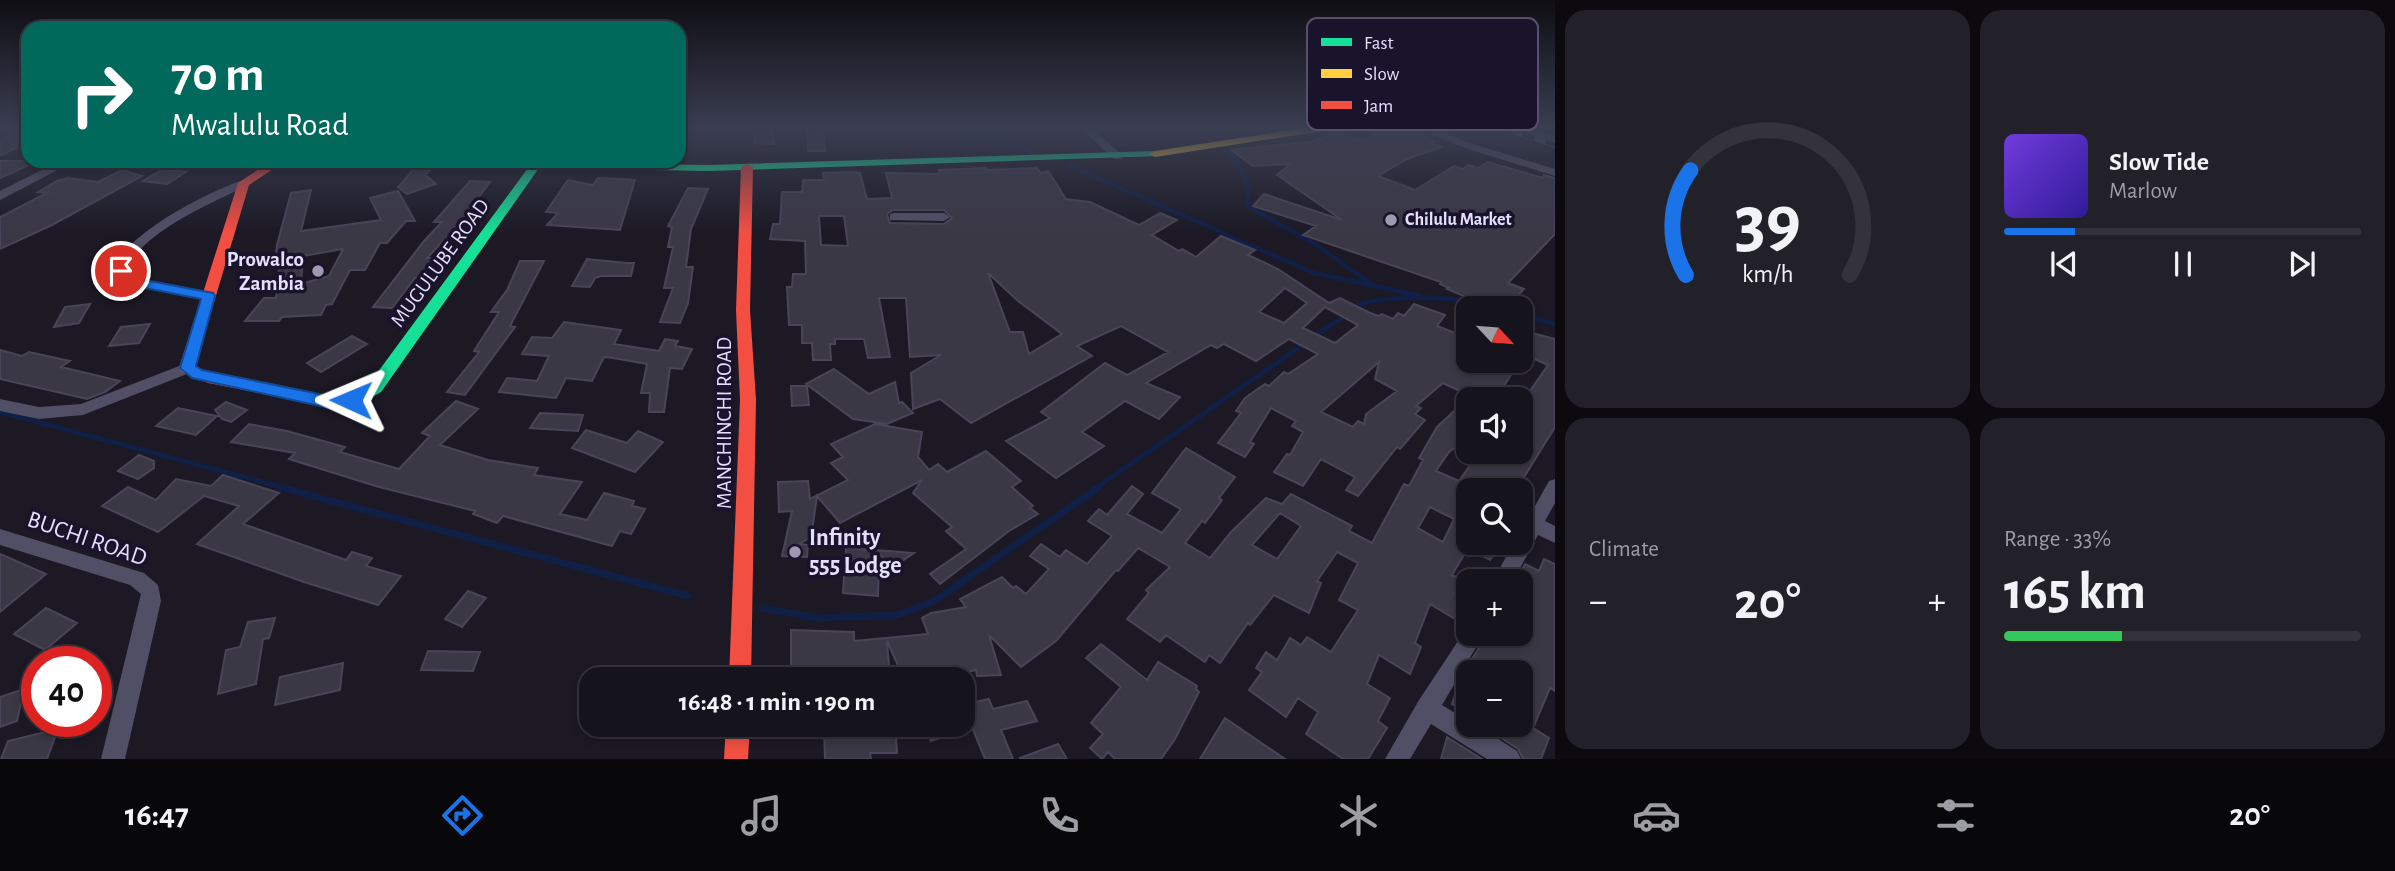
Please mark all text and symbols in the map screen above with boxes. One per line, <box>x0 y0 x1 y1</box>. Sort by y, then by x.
legend <box>1307 18 1538 130</box>
text: Fast <box>1364 34 1394 53</box>
icon: right <box>56 49 147 140</box>
text: 70 m <box>171 51 265 100</box>
text: Slow <box>1364 65 1400 84</box>
text: Jam <box>1364 97 1393 116</box>
text: Mwalulu Road <box>171 109 349 141</box>
text: Slow Tide <box>2109 149 2209 175</box>
text: Marlow <box>2109 180 2177 203</box>
text: 39 <box>1734 187 1801 260</box>
street label: MUGULUBE ROAD <box>387 195 493 331</box>
place label: Chilulu Market <box>1405 211 1512 229</box>
marker: Chilulu Market <box>1383 212 1399 228</box>
pin <box>91 241 151 301</box>
icon: previous <box>2045 245 2083 283</box>
icon: pause <box>2164 245 2202 283</box>
icon: next <box>2283 245 2321 283</box>
place label: Prowalco Zambia <box>227 249 304 294</box>
icon: arrive <box>102 252 140 290</box>
text: km/h <box>1742 262 1793 287</box>
marker: Prowalco Zambia <box>310 263 326 279</box>
north arrow <box>1456 296 1533 373</box>
map controls <box>1456 296 1533 737</box>
street label: MANCHINCHI ROAD <box>714 337 735 509</box>
position arrow <box>314 363 388 437</box>
button: sound <box>1456 387 1533 464</box>
button: search <box>1456 478 1533 555</box>
street label: BUCHI ROAD <box>24 507 150 571</box>
place label: Infinity 555 Lodge <box>809 526 902 578</box>
text: Range · 33% <box>2004 528 2111 551</box>
text: Climate <box>1589 538 1659 561</box>
marker: Infinity 555 Lodge <box>787 544 803 560</box>
text: 165 km <box>2004 566 2146 618</box>
button: + <box>1456 569 1533 646</box>
text: 20° <box>1734 576 1801 628</box>
text: − <box>1589 583 1607 621</box>
text: + <box>1928 583 1946 621</box>
speed limit sign: 40 <box>21 646 112 737</box>
button: − <box>1456 660 1533 737</box>
text: 16:48 · 1 min · 190 m <box>679 689 875 715</box>
icon: directions <box>438 791 487 840</box>
icon: music <box>737 791 786 840</box>
icon: phone <box>1035 791 1084 840</box>
icon: climate <box>1334 791 1383 840</box>
icon: car <box>1632 791 1681 840</box>
icon: filters <box>1931 791 1980 840</box>
text: 16:47 <box>125 799 189 831</box>
text: 20° <box>2229 799 2270 831</box>

